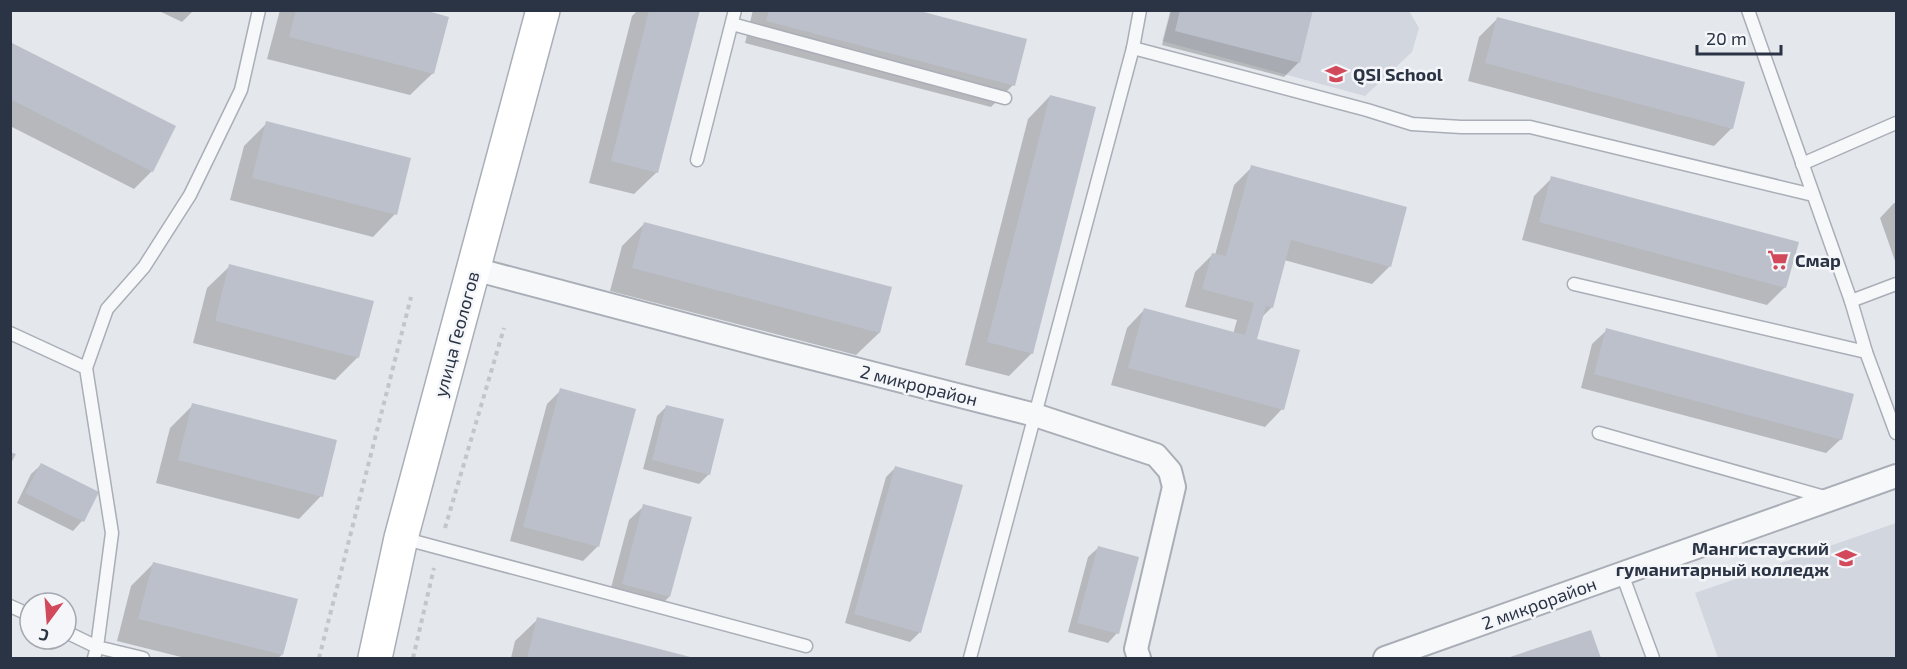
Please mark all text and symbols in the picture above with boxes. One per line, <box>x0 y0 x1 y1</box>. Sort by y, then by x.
scale bar <box>1697 18 1781 56</box>
text: 20 m <box>1706 27 1747 49</box>
school or university icon: QSI School <box>1324 62 1348 86</box>
place label: QSI School <box>1353 63 1443 85</box>
supermarket icon: Смар <box>1766 248 1790 272</box>
place label: Смар <box>1795 249 1841 271</box>
street label: улица Геологов <box>429 269 483 399</box>
street label: 2 микрорайон <box>858 360 980 410</box>
place label: Мангистауский гуманитарный колледж <box>1616 537 1829 580</box>
school or university icon: Мангистауский гуманитарный колледж <box>1834 546 1858 570</box>
street label: 2 микрорайон <box>1479 572 1599 634</box>
north arrow <box>18 591 78 651</box>
text: С <box>37 625 51 646</box>

